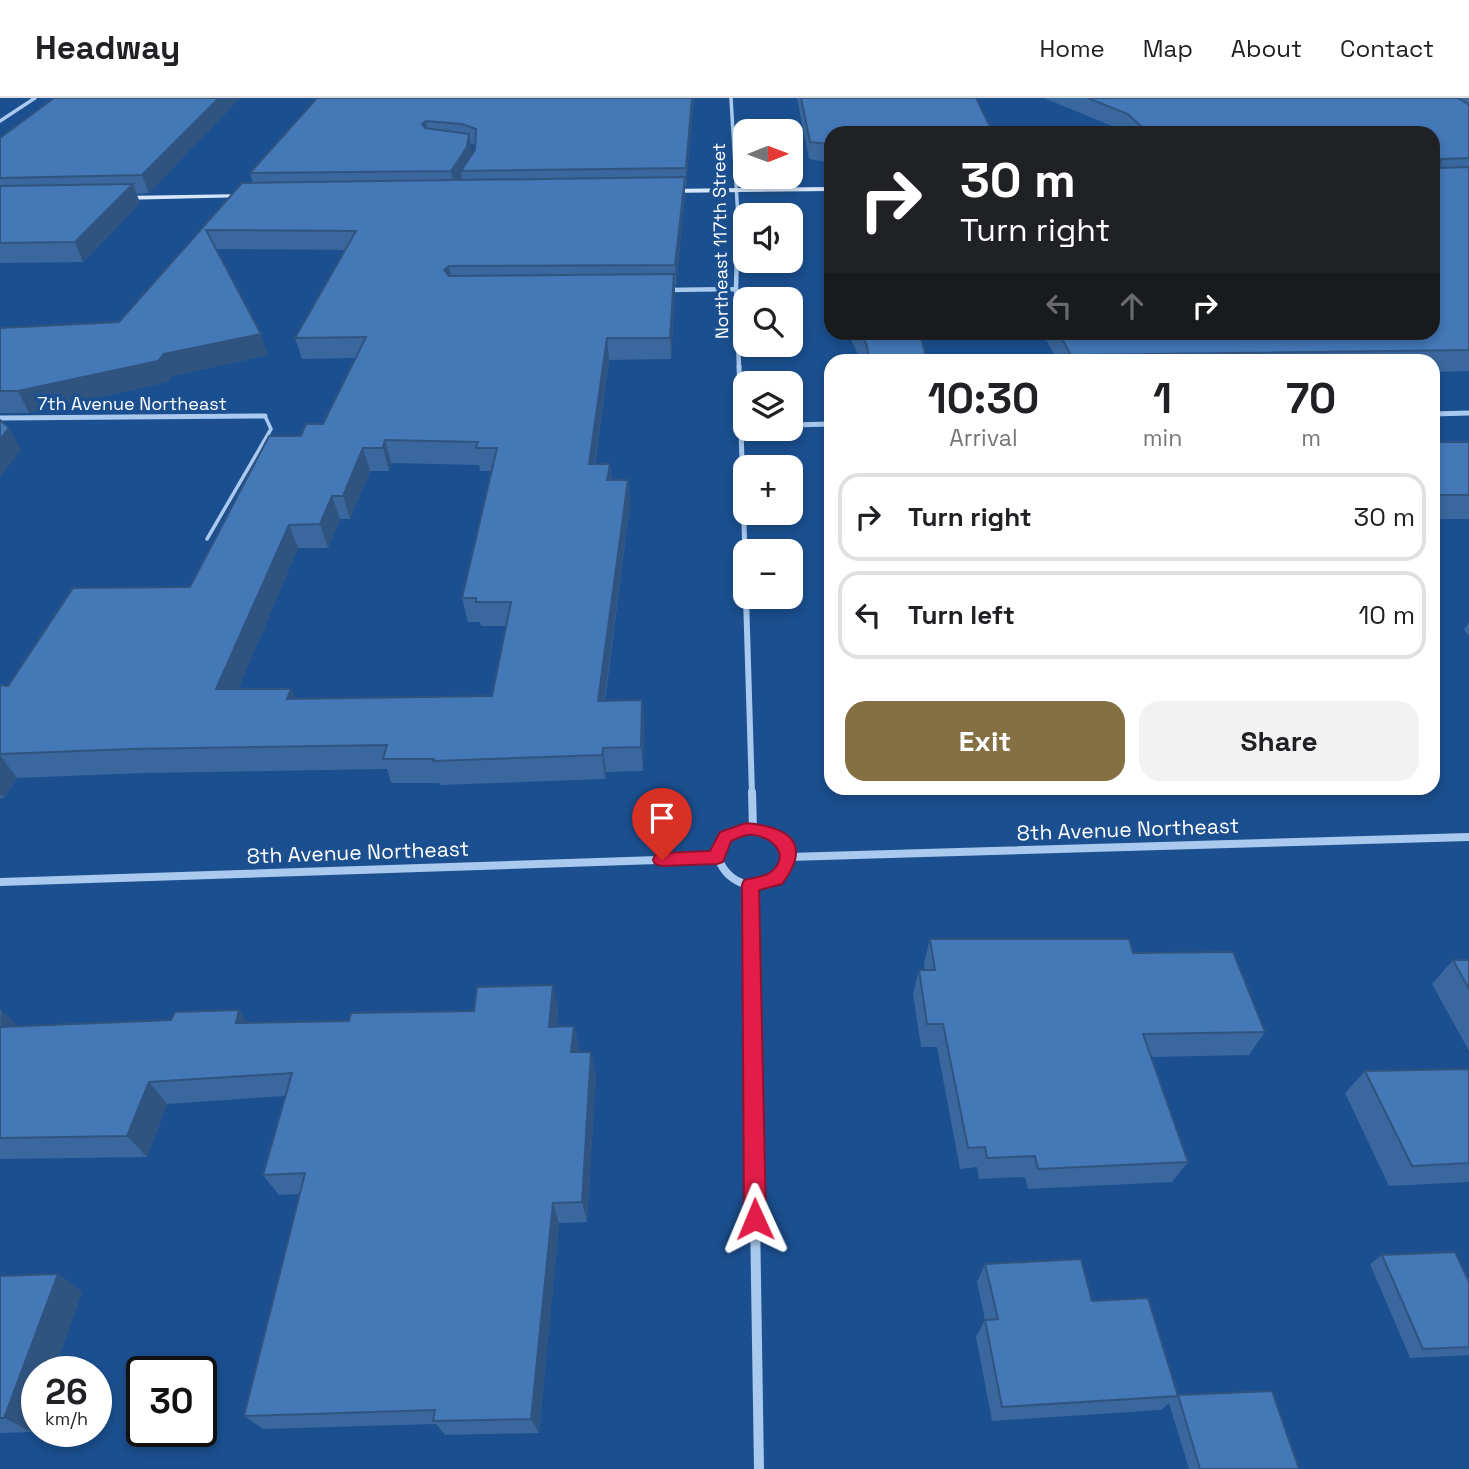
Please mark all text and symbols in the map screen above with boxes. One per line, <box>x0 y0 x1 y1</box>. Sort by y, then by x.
text: Headway <box>35 27 180 69</box>
text: Home <box>1039 33 1105 64</box>
text: Map <box>1143 33 1193 64</box>
text: About <box>1231 33 1302 64</box>
text: Contact <box>1340 33 1434 64</box>
north arrow <box>733 119 803 189</box>
map controls <box>733 119 803 609</box>
street label: Northeast 117th Street <box>707 143 733 339</box>
text: 30 m <box>960 149 1076 211</box>
icon: right <box>845 154 936 245</box>
button: sound <box>733 203 803 273</box>
text: Turn right <box>960 210 1110 250</box>
button: search <box>733 287 803 357</box>
icon: left <box>1040 287 1078 325</box>
icon: ahead <box>1113 287 1151 325</box>
icon: right <box>1186 287 1224 325</box>
button: layers <box>733 371 803 441</box>
text: 10:30 <box>928 372 1039 425</box>
text: 1 <box>1153 372 1172 425</box>
text: 70 <box>1286 372 1336 425</box>
street label: 7th Avenue Northeast <box>37 392 227 415</box>
text: Arrival <box>949 423 1018 453</box>
text: min <box>1143 423 1182 453</box>
text: m <box>1301 423 1321 453</box>
button: + <box>733 455 803 525</box>
icon: right <box>849 498 887 536</box>
text: Turn right <box>908 500 1032 534</box>
text: 30 m <box>1354 500 1415 534</box>
button: − <box>733 539 803 609</box>
icon: left <box>849 596 887 634</box>
text: Turn left <box>908 598 1015 632</box>
text: 10 m <box>1358 598 1415 632</box>
button: Exit <box>845 701 1125 781</box>
button: Share <box>1139 701 1419 781</box>
pin <box>632 788 692 860</box>
icon: arrive <box>643 799 681 837</box>
street label: 8th Avenue Northeast <box>1016 812 1240 846</box>
street label: 8th Avenue Northeast <box>246 835 470 869</box>
position arrow <box>718 1182 792 1256</box>
speed limit sign: 30 <box>126 1356 217 1447</box>
text: 26 <box>45 1370 88 1414</box>
text: km/h <box>45 1407 88 1430</box>

